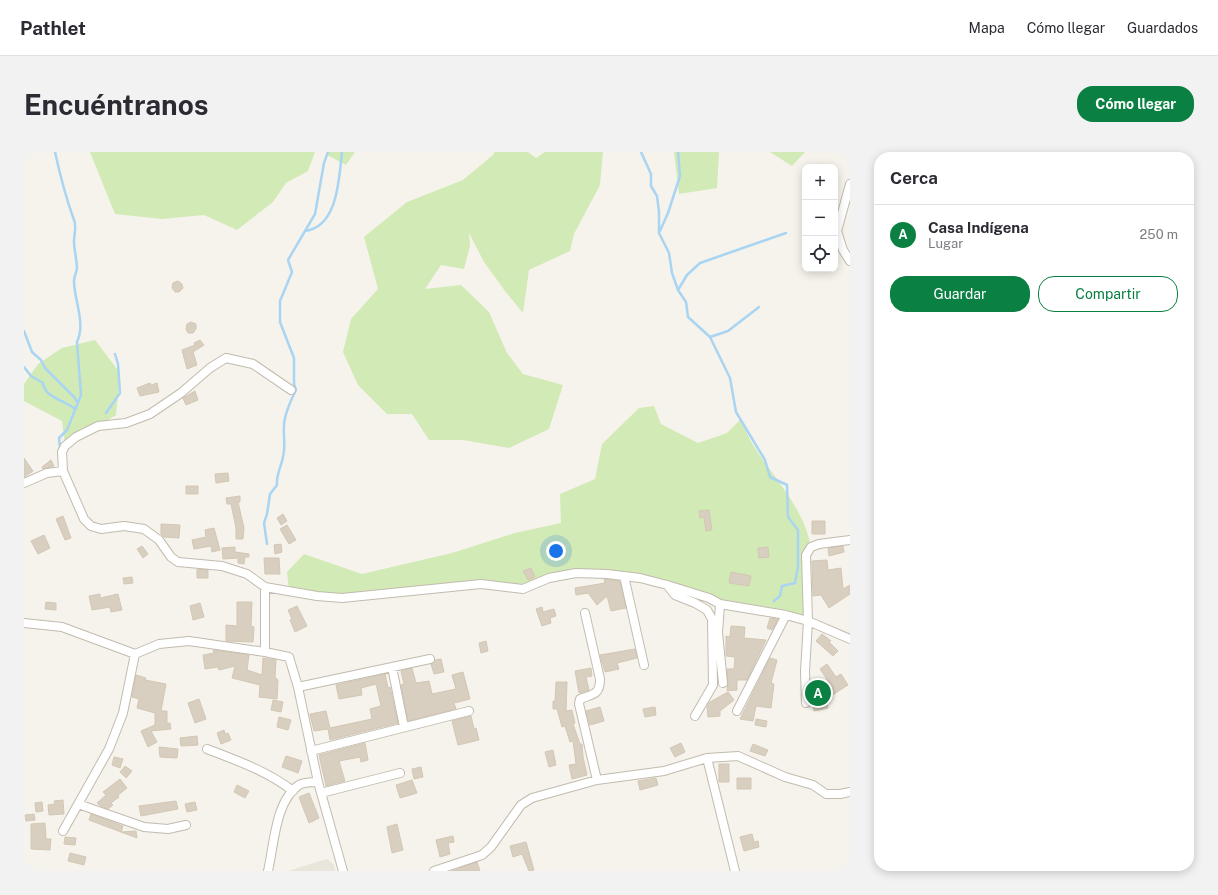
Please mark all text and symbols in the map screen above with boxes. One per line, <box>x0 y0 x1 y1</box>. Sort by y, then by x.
text: Pathlet <box>20 17 86 39</box>
text: Mapa <box>969 20 1005 36</box>
text: Cómo llegar <box>1027 20 1105 36</box>
text: Guardados <box>1127 20 1198 36</box>
button: Cómo llegar <box>1077 86 1194 122</box>
text: Encuéntranos <box>24 88 209 121</box>
map controls <box>802 164 838 272</box>
button: + <box>802 164 838 200</box>
text: Cerca <box>890 168 938 188</box>
button: − <box>802 200 838 236</box>
text: Casa Indígena <box>928 219 1029 236</box>
text: A <box>898 227 908 242</box>
text: 250 m <box>1140 227 1178 242</box>
button: locate <box>802 236 838 272</box>
text: Lugar <box>928 236 963 251</box>
button: Guardar <box>890 276 1030 312</box>
button: Compartir <box>1038 276 1178 312</box>
your location <box>546 541 566 561</box>
pin: A <box>805 678 831 708</box>

